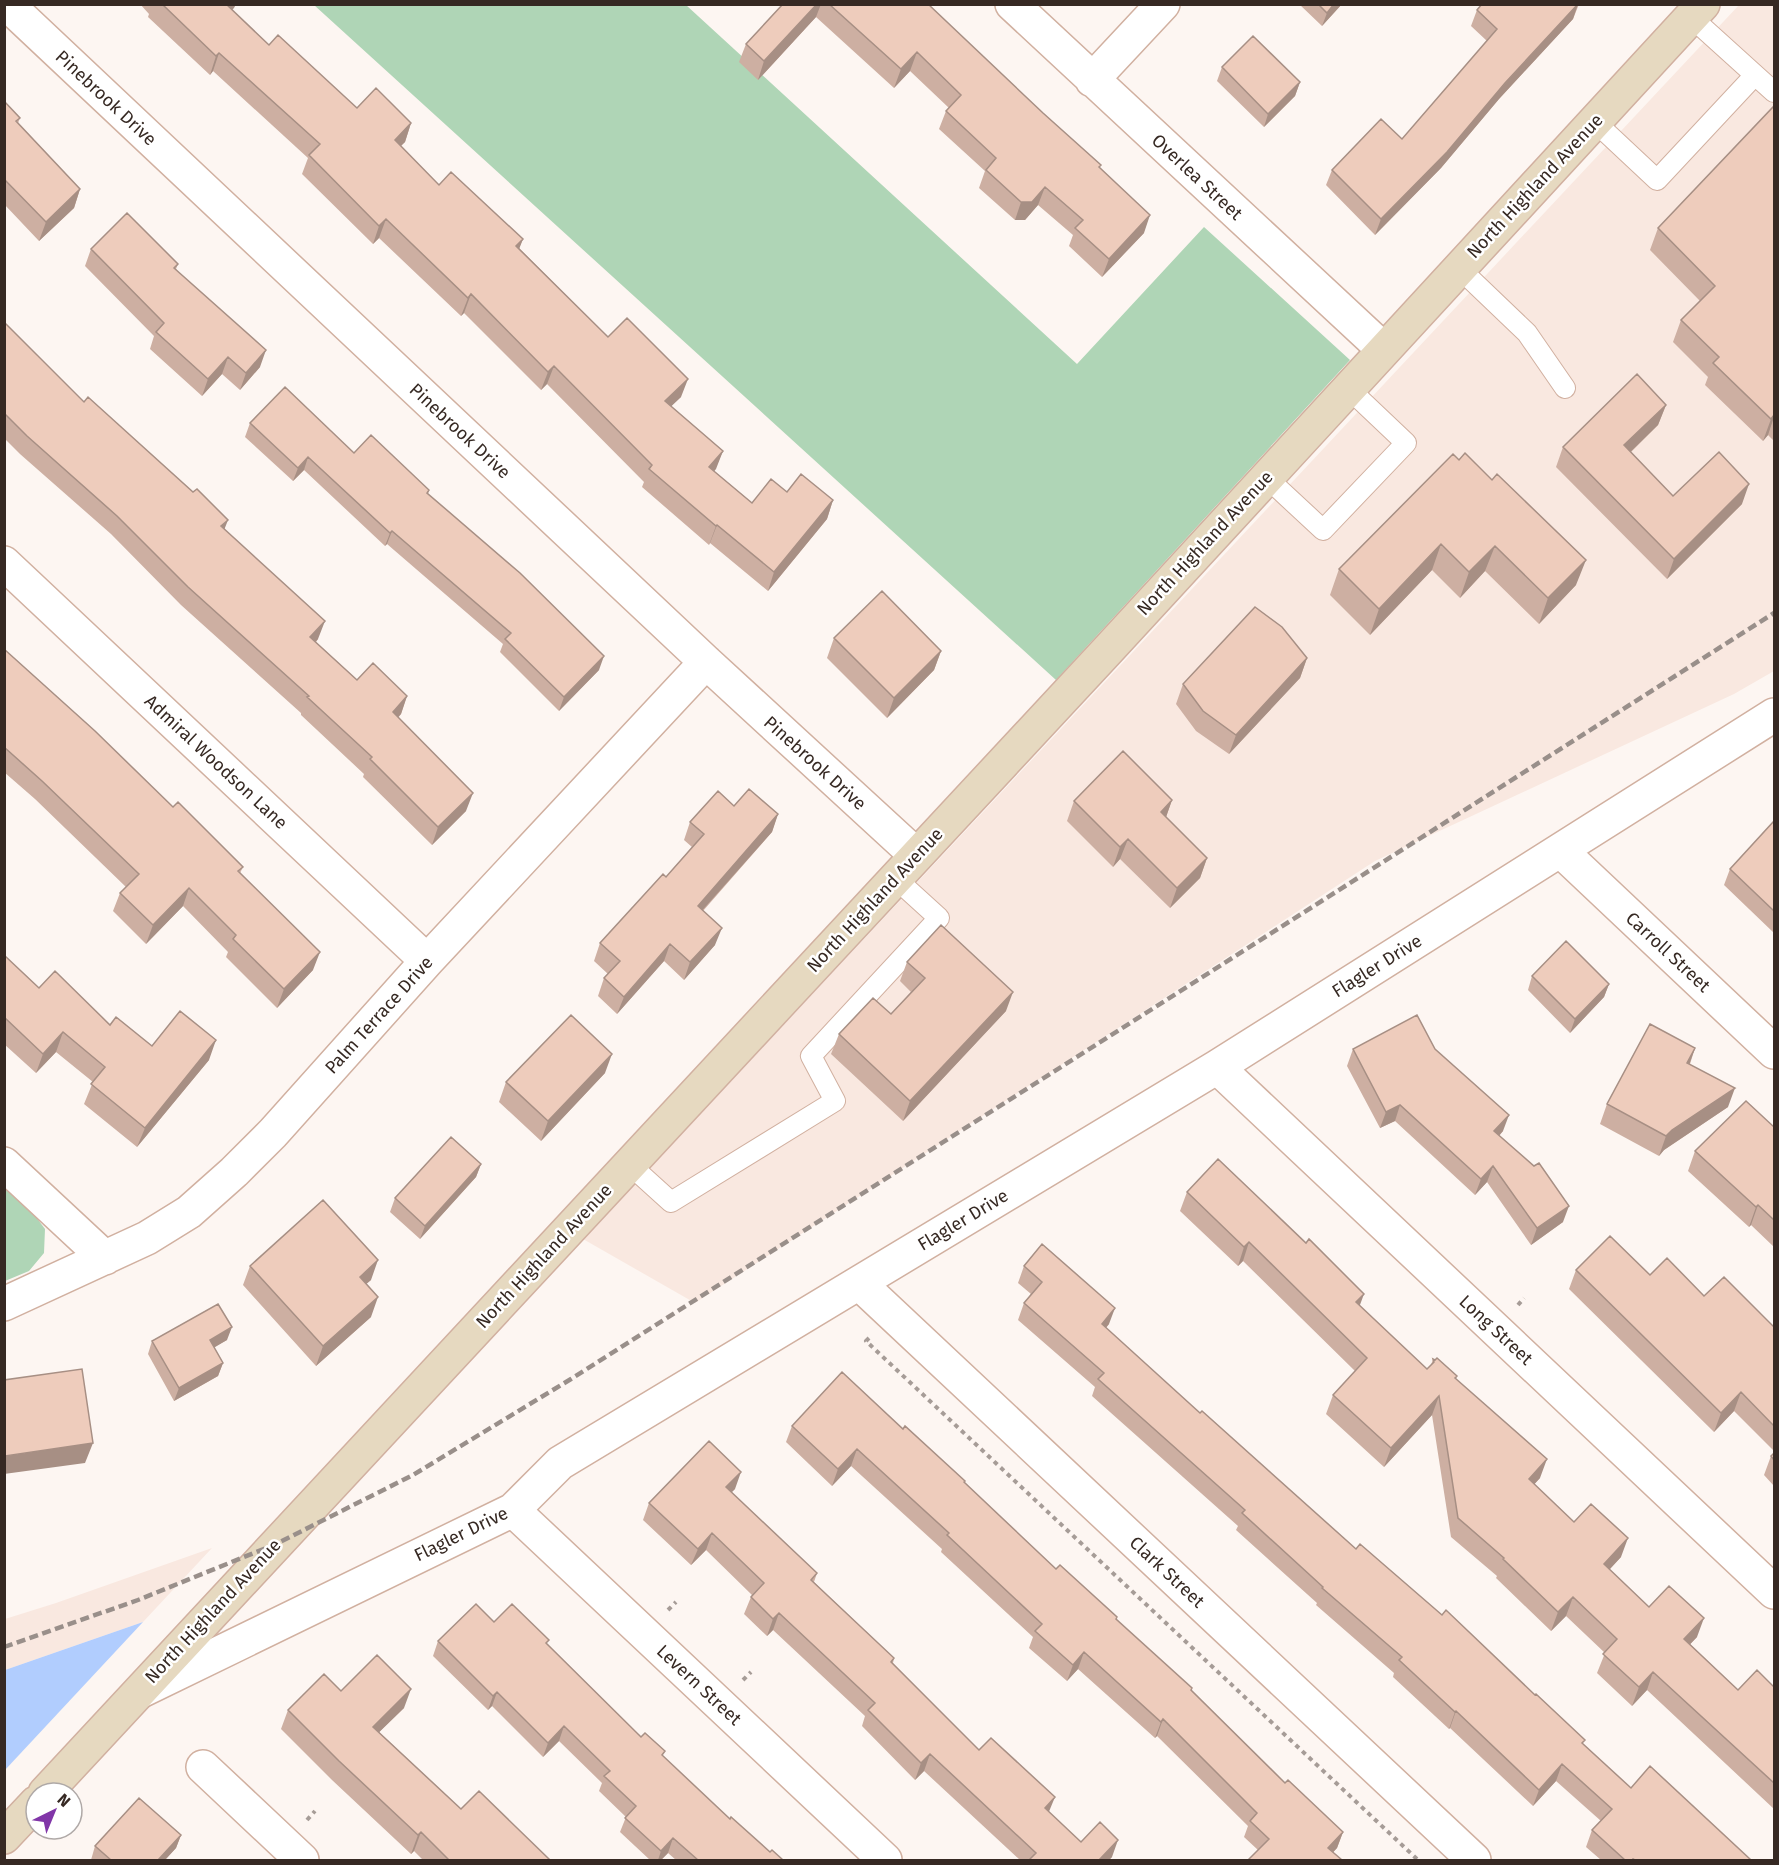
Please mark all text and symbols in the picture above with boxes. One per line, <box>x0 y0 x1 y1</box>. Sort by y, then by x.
street label: Pinebrook Drive <box>51 46 161 150</box>
street label: North Highland Avenue <box>1462 109 1608 263</box>
street label: Overlea Street <box>1147 129 1247 225</box>
street label: Pinebrook Drive <box>405 379 515 483</box>
street label: North Highland Avenue <box>1132 466 1278 620</box>
street label: Admiral Woodson Lane <box>140 690 292 834</box>
street label: Pinebrook Drive <box>759 711 871 815</box>
street label: North Highland Avenue <box>802 823 948 977</box>
street label: Carroll Street <box>1621 907 1715 997</box>
street label: Flagler Drive <box>1328 930 1426 1002</box>
street label: Palm Terrace Drive <box>320 952 438 1078</box>
street label: North Highland Avenue <box>471 1179 617 1333</box>
street label: Flagler Drive <box>914 1184 1012 1256</box>
street label: Long Street <box>1455 1290 1538 1370</box>
street label: Flagler Drive <box>410 1502 512 1566</box>
street label: Clark Street <box>1125 1532 1209 1613</box>
street label: North Highland Avenue <box>140 1534 286 1688</box>
street label: Levern Street <box>652 1640 746 1730</box>
north arrow <box>24 1781 84 1841</box>
text: N <box>54 1790 74 1811</box>

